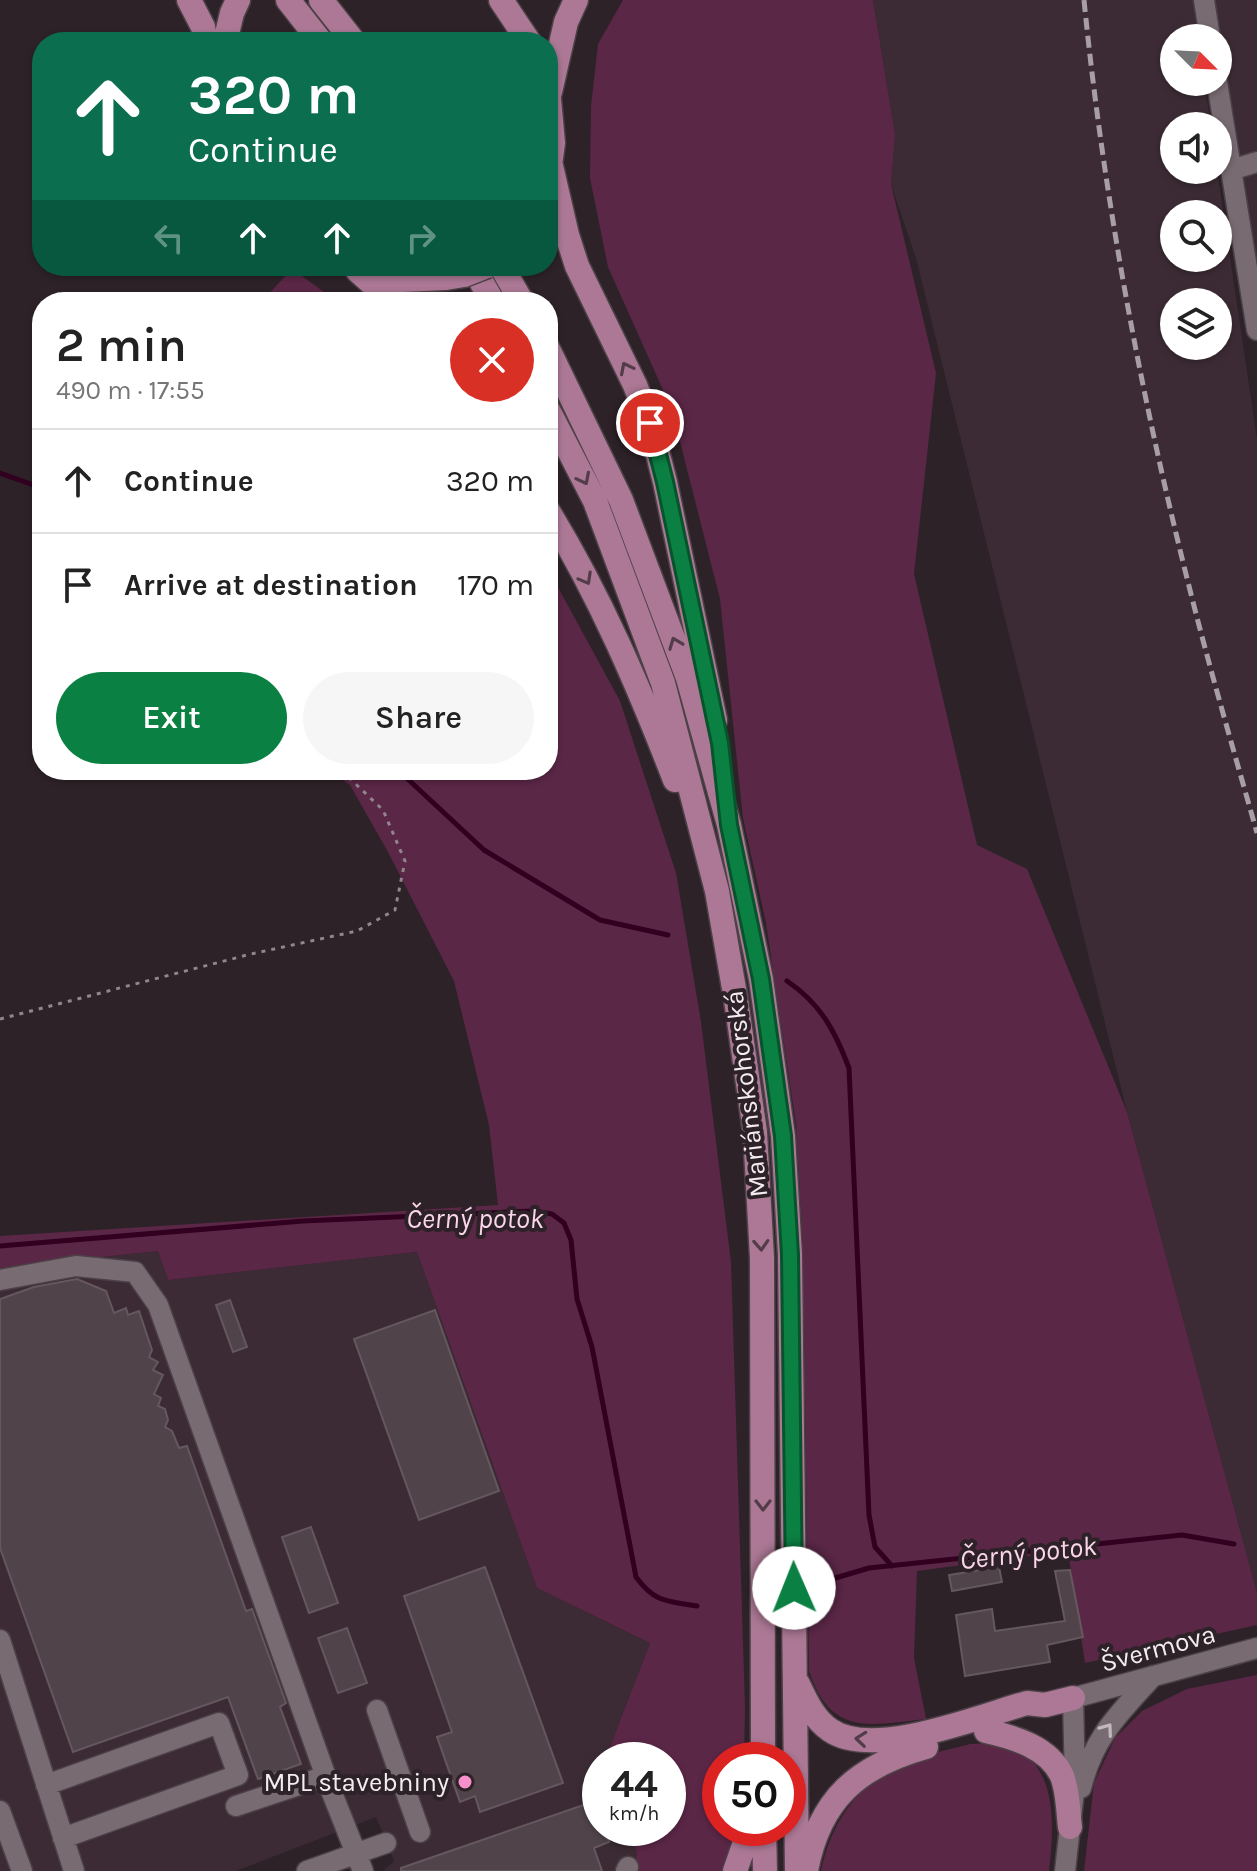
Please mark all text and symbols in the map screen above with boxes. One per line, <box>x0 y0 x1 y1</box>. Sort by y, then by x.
north arrow <box>1160 24 1232 96</box>
map controls <box>1160 24 1232 360</box>
text: 320 m <box>188 62 359 127</box>
icon: ahead <box>56 64 160 168</box>
button: sound <box>1160 112 1232 184</box>
text: Continue <box>188 129 338 171</box>
button: search <box>1160 200 1232 272</box>
icon: left <box>147 216 191 260</box>
icon: ahead <box>231 216 275 260</box>
icon: ahead <box>315 216 359 260</box>
icon: right <box>399 216 443 260</box>
button: layers <box>1160 288 1232 360</box>
text: 2 min <box>56 317 187 373</box>
button: close <box>450 318 534 402</box>
one-way arrow <box>621 362 636 377</box>
text: 490 m · 17:55 <box>56 375 205 406</box>
pin <box>616 389 684 457</box>
icon: arrive <box>628 401 672 445</box>
icon: ahead <box>56 459 100 503</box>
text: Continue <box>124 463 254 499</box>
text: 320 m <box>446 463 534 499</box>
one-way arrow <box>574 471 589 485</box>
icon: arrive <box>56 563 100 607</box>
text: Arrive at destination <box>124 567 418 603</box>
text: 170 m <box>457 567 534 603</box>
one-way arrow <box>576 570 592 585</box>
one-way arrow <box>668 637 685 651</box>
button: Exit <box>56 672 287 764</box>
button: Share <box>303 672 534 764</box>
street label: Mariánskohorská <box>718 989 775 1199</box>
water label: Černý potok <box>406 1202 545 1235</box>
one-way arrow <box>752 1239 769 1252</box>
one-way arrow <box>754 1499 772 1512</box>
water label: Černý potok <box>958 1529 1099 1576</box>
position arrow <box>752 1546 836 1630</box>
street label: Švermova <box>1097 1617 1219 1679</box>
one-way arrow <box>1097 1723 1112 1738</box>
one-way arrow <box>854 1731 868 1748</box>
speed limit sign: 50 <box>702 1742 806 1846</box>
text: 44 <box>610 1760 658 1807</box>
place label: MPL stavebniny <box>263 1767 449 1798</box>
marker: MPL stavebniny <box>456 1773 474 1791</box>
text: km/h <box>609 1802 659 1825</box>

